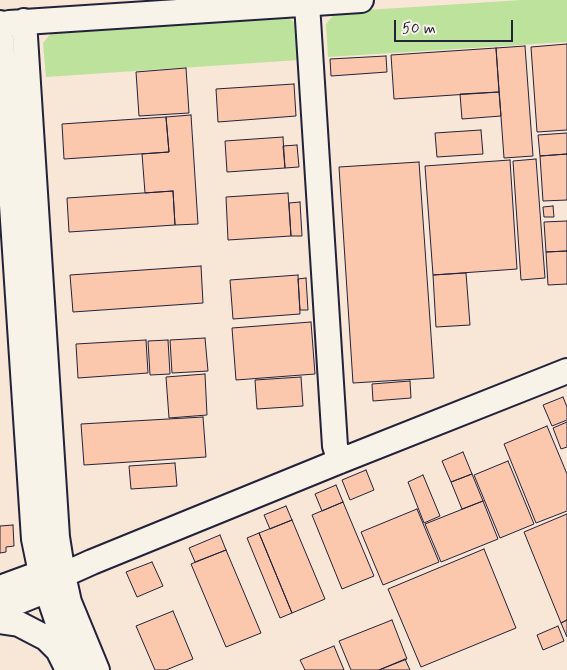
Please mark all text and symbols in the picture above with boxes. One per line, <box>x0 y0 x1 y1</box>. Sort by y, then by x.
scale bar <box>397 10 516 42</box>
text: 50 m <box>402 19 436 39</box>

